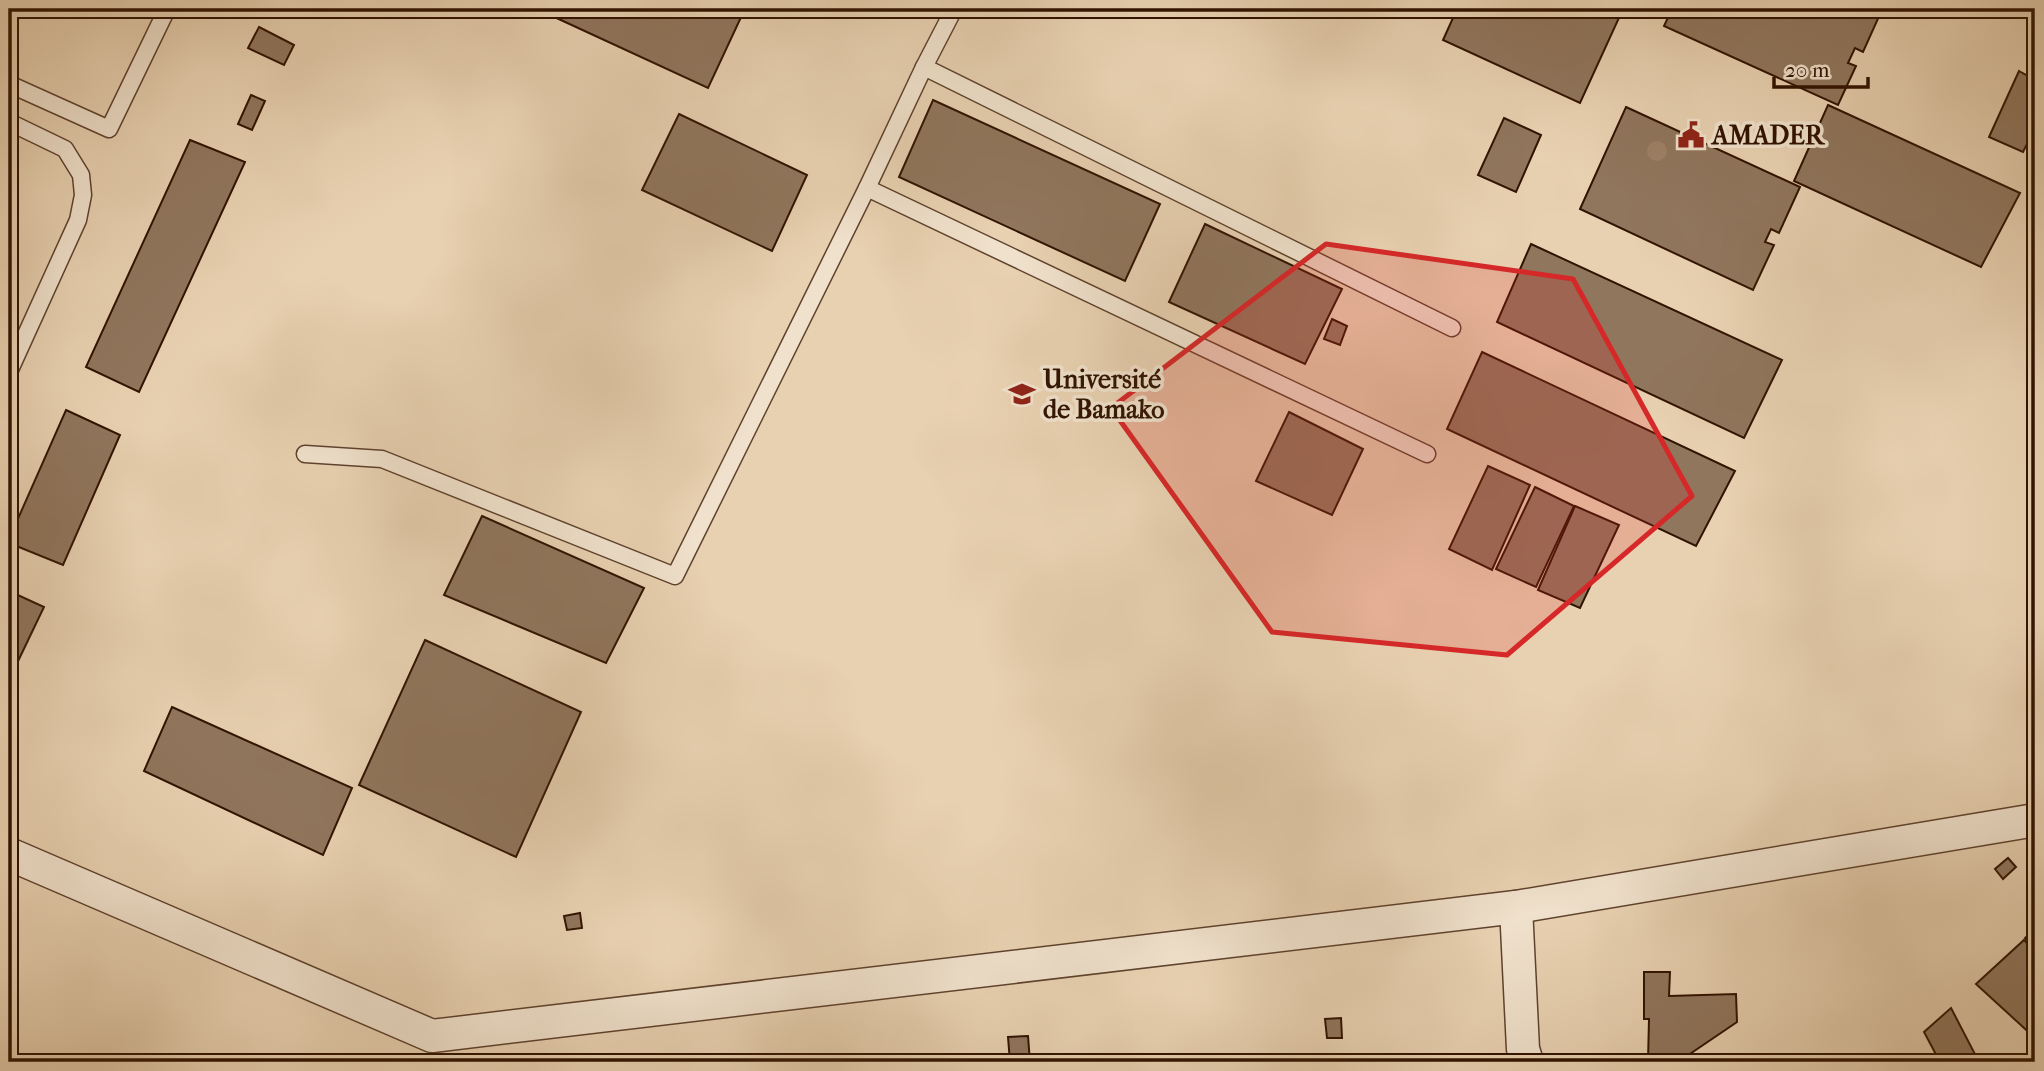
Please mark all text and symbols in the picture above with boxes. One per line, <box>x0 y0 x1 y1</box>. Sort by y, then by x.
scale bar <box>1774 46 1869 90</box>
text: 20 m <box>1785 58 1830 82</box>
public building icon: AMADER <box>1676 120 1706 150</box>
place label: AMADER <box>1710 120 1826 151</box>
place label: Université de Bamako <box>1042 364 1164 425</box>
school or university icon: Université de Bamako <box>1007 379 1037 409</box>

